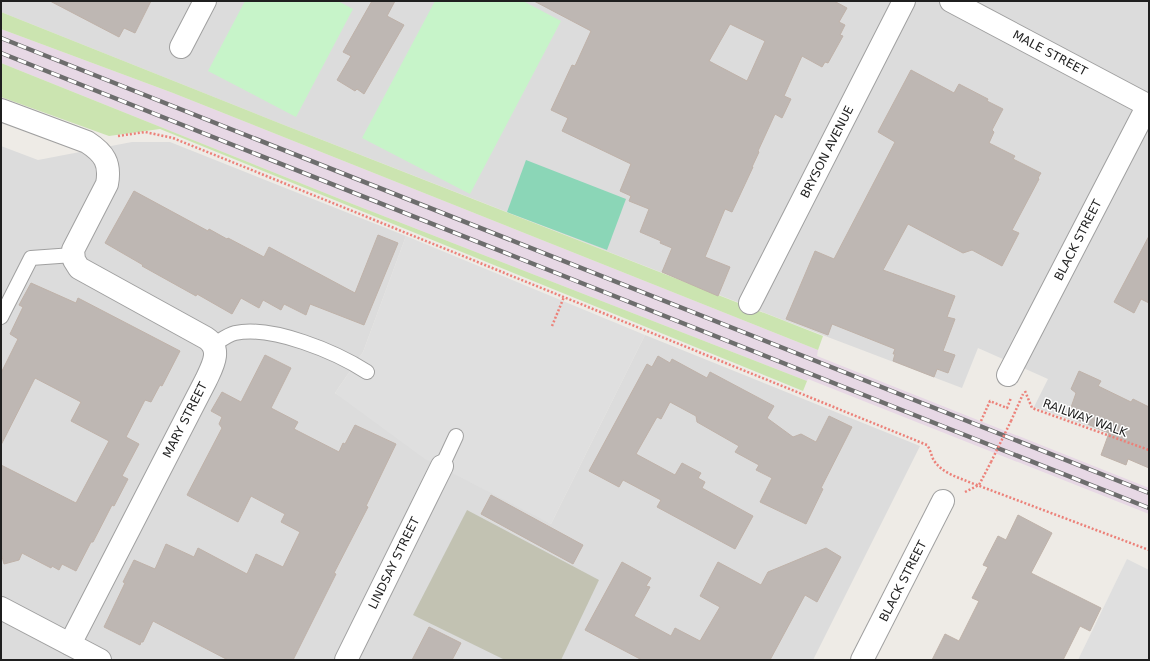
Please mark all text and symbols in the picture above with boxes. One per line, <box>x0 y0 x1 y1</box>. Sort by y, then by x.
street label: MALE STREET <box>1010 27 1090 79</box>
street label: BRYSON AVENUE <box>798 104 856 200</box>
street label: BLACK STREET <box>1052 197 1105 283</box>
street label: MARY STREET <box>160 379 210 460</box>
street label: RAILWAY WALK <box>1041 396 1130 440</box>
street label: LINDSAY STREET <box>366 514 423 611</box>
street label: BLACK STREET <box>877 538 930 624</box>

